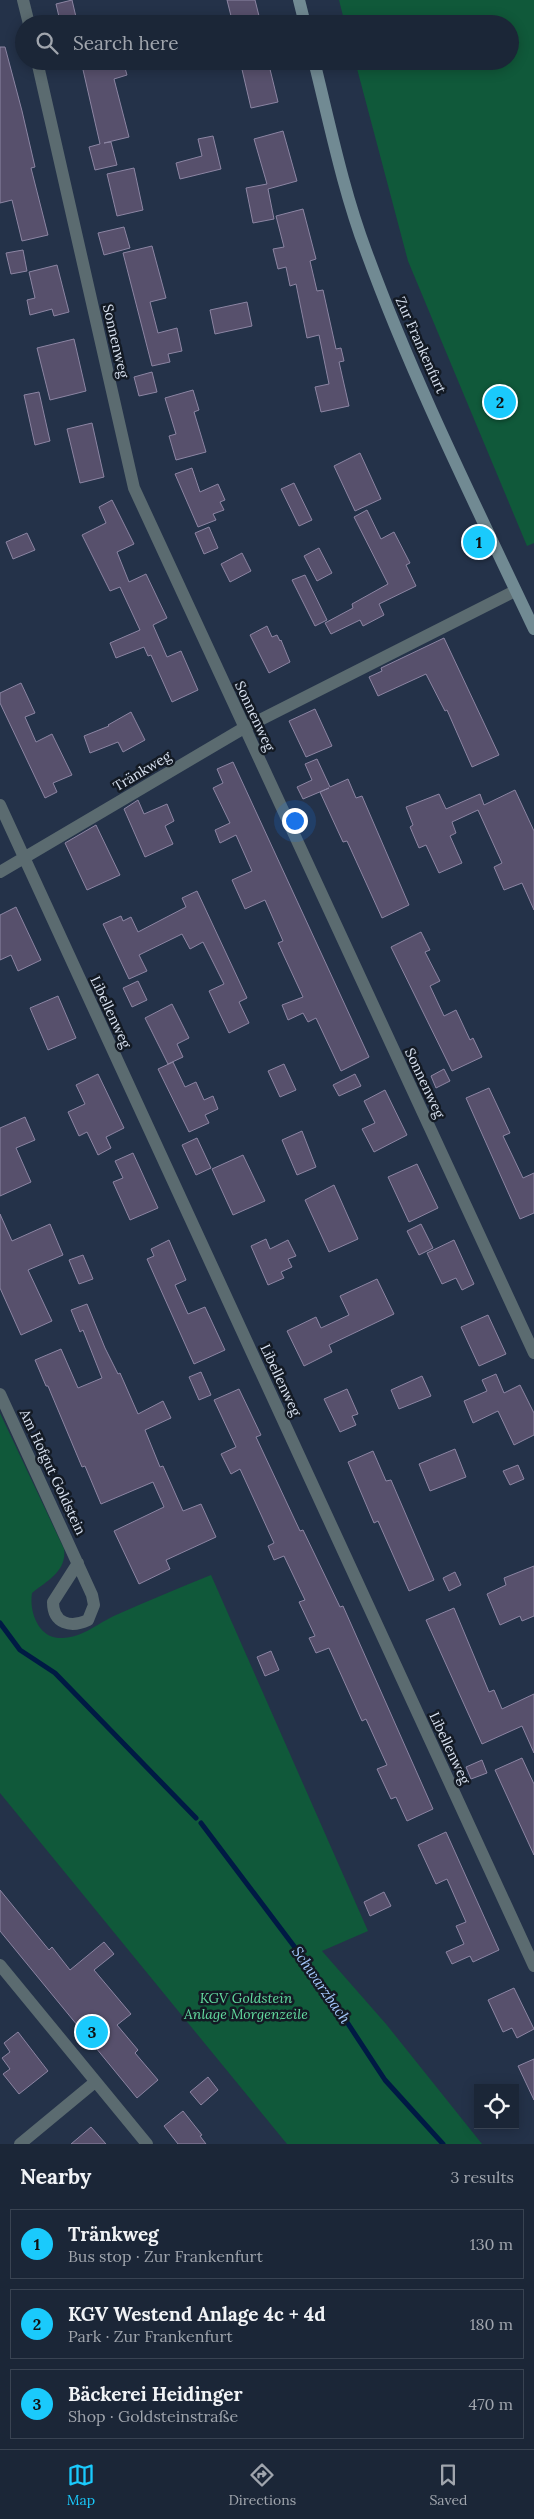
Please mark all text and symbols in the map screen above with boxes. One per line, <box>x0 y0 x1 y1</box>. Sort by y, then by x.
search box <box>15 15 519 70</box>
icon: search <box>33 29 61 57</box>
text: Search here <box>73 31 179 55</box>
street label: Zur Frankenfurt <box>392 294 451 397</box>
street label: Sonnenweg <box>99 302 133 380</box>
pin: 2 <box>484 383 516 421</box>
pin: 1 <box>463 523 495 561</box>
street label: Sonnenweg <box>231 678 279 754</box>
street label: Tränkweg <box>110 747 174 795</box>
your location <box>282 808 308 834</box>
street label: Libellenweg <box>86 973 136 1051</box>
street label: Sonnenweg <box>401 1045 449 1121</box>
street label: Libellenweg <box>256 1341 306 1419</box>
street label: Am Hofgut Goldstein <box>16 1405 90 1538</box>
street label: Libellenweg <box>425 1709 475 1787</box>
water label: Schwarzbach <box>288 1942 355 2027</box>
park label: KGV Goldstein Anlage Morgenzeile <box>183 1989 308 2023</box>
pin: 3 <box>76 2013 108 2051</box>
map controls <box>474 2084 519 2129</box>
button: locate <box>474 2084 519 2129</box>
text: Nearby <box>20 2163 91 2190</box>
text: 3 results <box>450 2167 514 2187</box>
text: Tränkweg <box>68 2222 159 2246</box>
text: 1 <box>34 2234 40 2254</box>
text: 130 m <box>470 2234 513 2254</box>
text: Bus stop · Zur Frankenfurt <box>68 2246 263 2266</box>
text: KGV Westend Anlage 4c + 4d <box>68 2302 326 2326</box>
text: 2 <box>33 2314 41 2334</box>
text: 180 m <box>470 2314 513 2334</box>
text: Park · Zur Frankenfurt <box>68 2326 233 2346</box>
text: Bäckerei Heidinger <box>68 2382 243 2406</box>
text: 3 <box>33 2394 41 2414</box>
text: 470 m <box>469 2394 513 2414</box>
text: Shop · Goldsteinstraße <box>68 2406 238 2426</box>
tab: Map <box>67 2461 95 2509</box>
tab: Directions <box>228 2461 296 2509</box>
tab: Saved <box>429 2461 467 2509</box>

